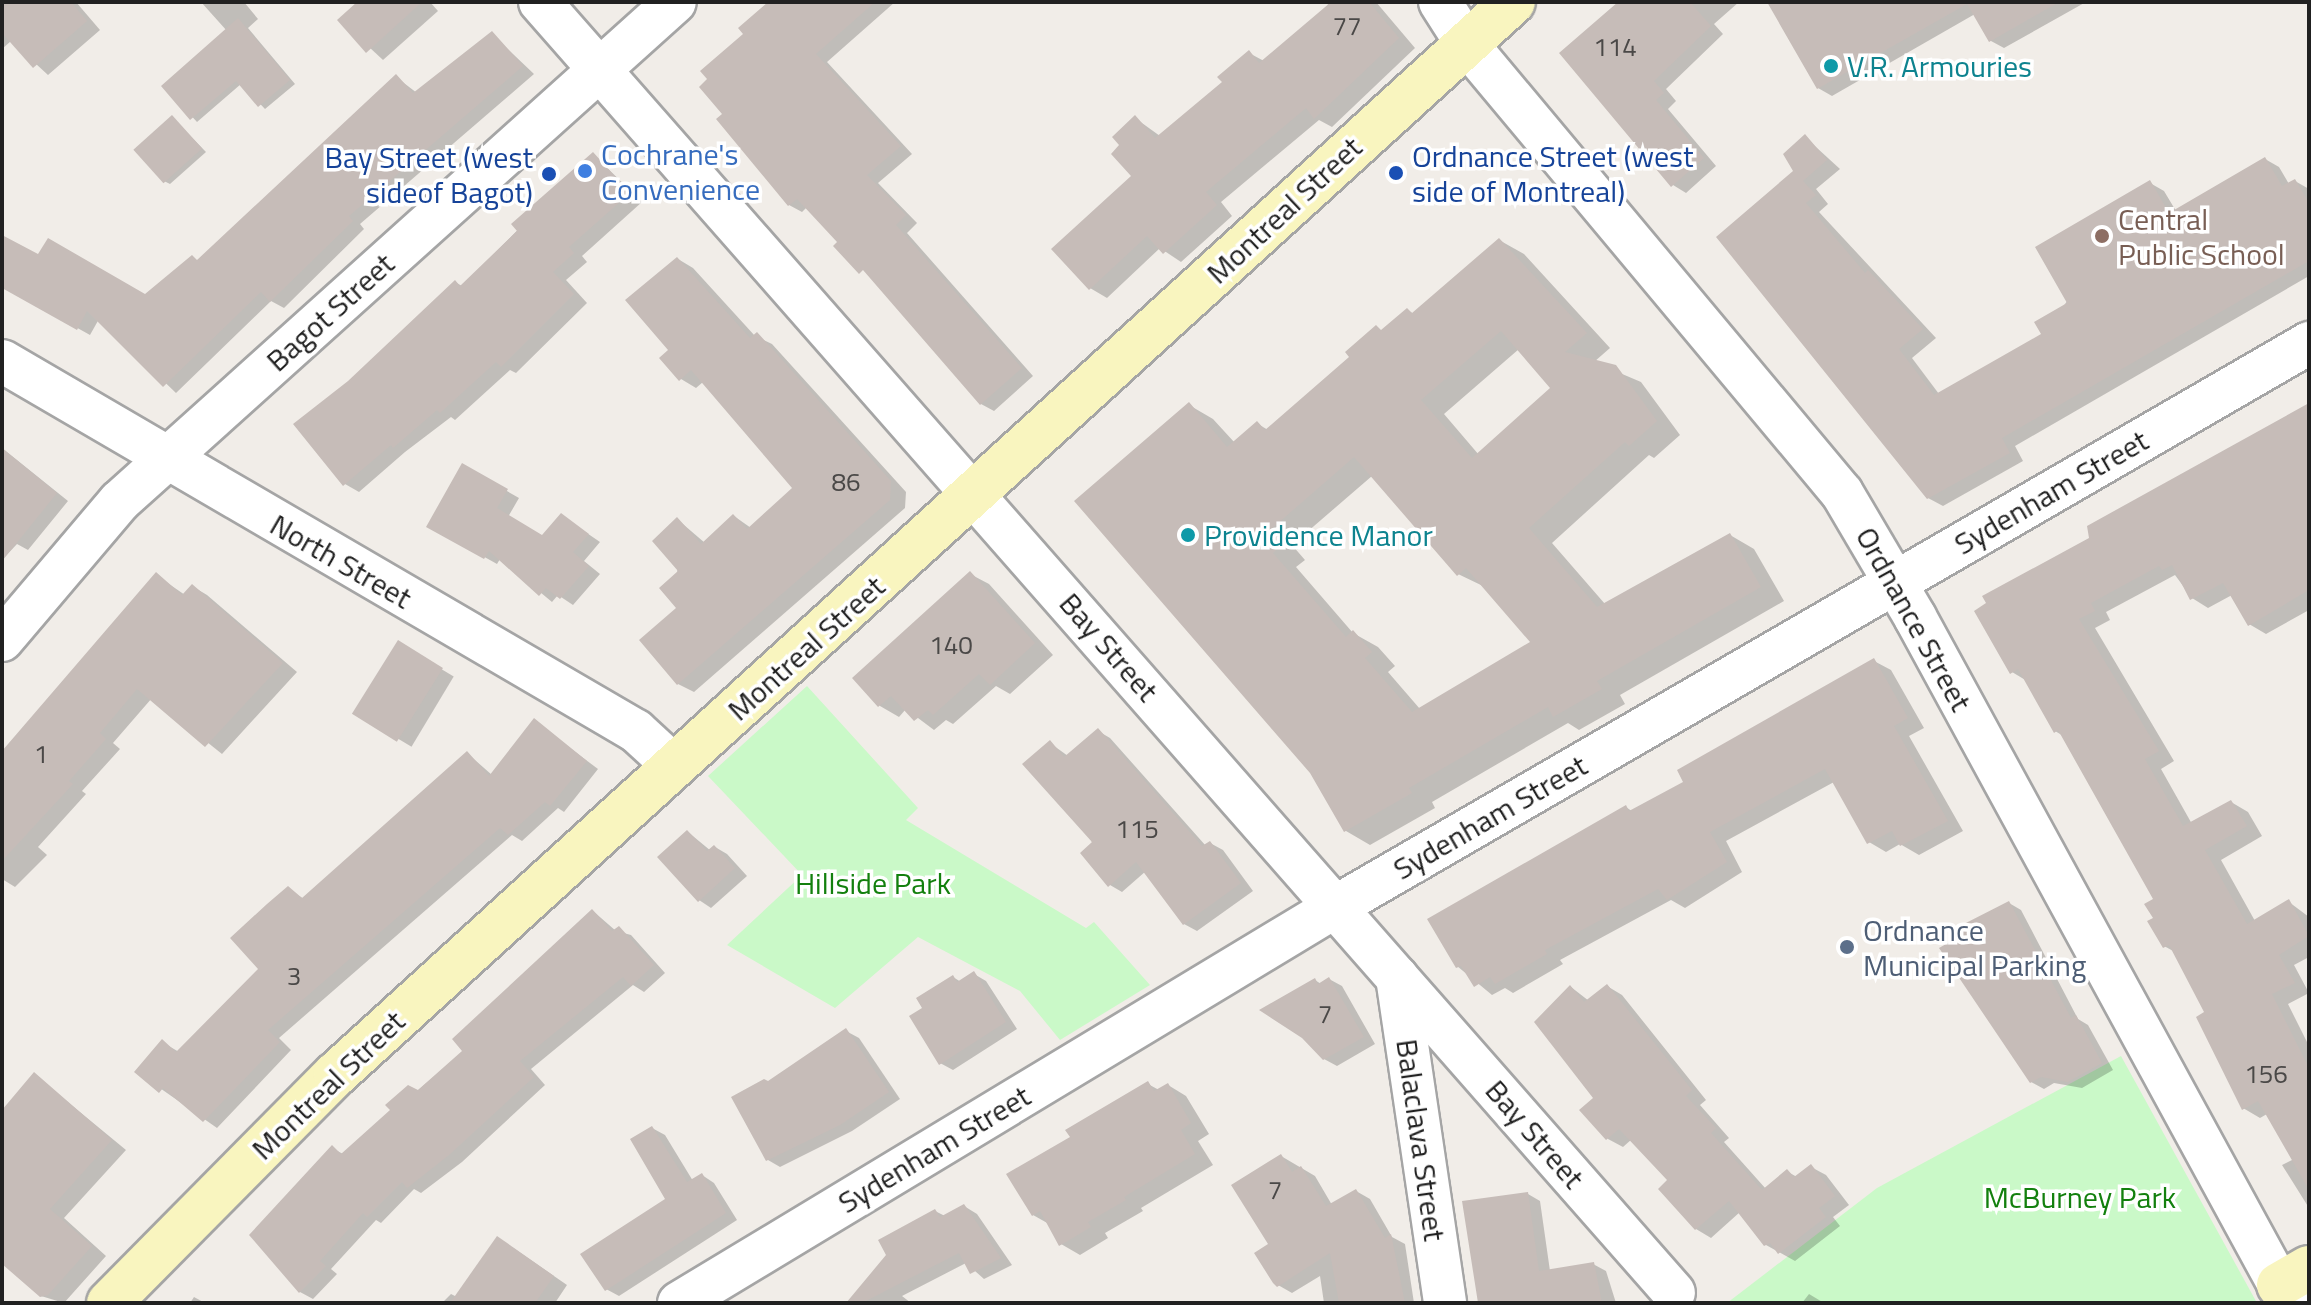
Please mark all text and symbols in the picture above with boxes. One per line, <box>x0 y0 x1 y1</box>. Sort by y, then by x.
house number: 77 <box>1332 10 1362 42</box>
house number: 114 <box>1593 31 1637 63</box>
place label: V.R. Armouries <box>1847 48 2032 84</box>
marker: V.R. Armouries <box>1822 57 1840 75</box>
street label: Montreal Street <box>1199 129 1369 291</box>
place label: Cochrane's Convenience <box>601 136 760 206</box>
place label: Ordnance Street (west side of Montreal) <box>1412 138 1694 208</box>
place label: Bay Street (west sideof Bagot) <box>325 139 533 210</box>
marker: Cochrane's Convenience <box>576 162 594 180</box>
marker: Ordnance Street (west side of Montreal) <box>1387 164 1405 182</box>
marker: Bay Street (west sideof Bagot) <box>540 165 558 183</box>
place label: Central Public School <box>2118 201 2285 272</box>
marker: Central Public School <box>2093 227 2111 245</box>
street label: Bagot Street <box>259 245 401 379</box>
street label: Sydenham Street <box>1948 422 2154 562</box>
house number: 86 <box>831 466 861 498</box>
street label: North Street <box>264 506 418 616</box>
place label: Providence Manor <box>1204 517 1433 553</box>
street label: Ordnance Street <box>1849 521 1979 717</box>
marker: Providence Manor <box>1179 526 1197 544</box>
street label: Montreal Street <box>720 568 892 728</box>
street label: Bay Street <box>1052 585 1166 709</box>
house number: 140 <box>929 629 973 661</box>
house number: 1 <box>34 738 48 770</box>
street label: Sydenham Street <box>1387 747 1593 887</box>
house number: 115 <box>1115 813 1159 845</box>
park label: Hillside Park <box>795 865 951 901</box>
place label: Ordnance Municipal Parking <box>1863 912 2086 982</box>
marker: Ordnance Municipal Parking <box>1838 938 1856 956</box>
house number: 3 <box>287 960 301 992</box>
house number: 7 <box>1318 998 1332 1030</box>
street label: Montreal Street <box>244 1003 412 1167</box>
street label: Balaclava Street <box>1389 1037 1453 1243</box>
house number: 156 <box>2244 1058 2288 1090</box>
street label: Bay Street <box>1478 1072 1592 1196</box>
street label: Sydenham Street <box>832 1078 1036 1220</box>
house number: 7 <box>1268 1174 1282 1206</box>
park label: McBurney Park <box>1984 1179 2176 1215</box>

